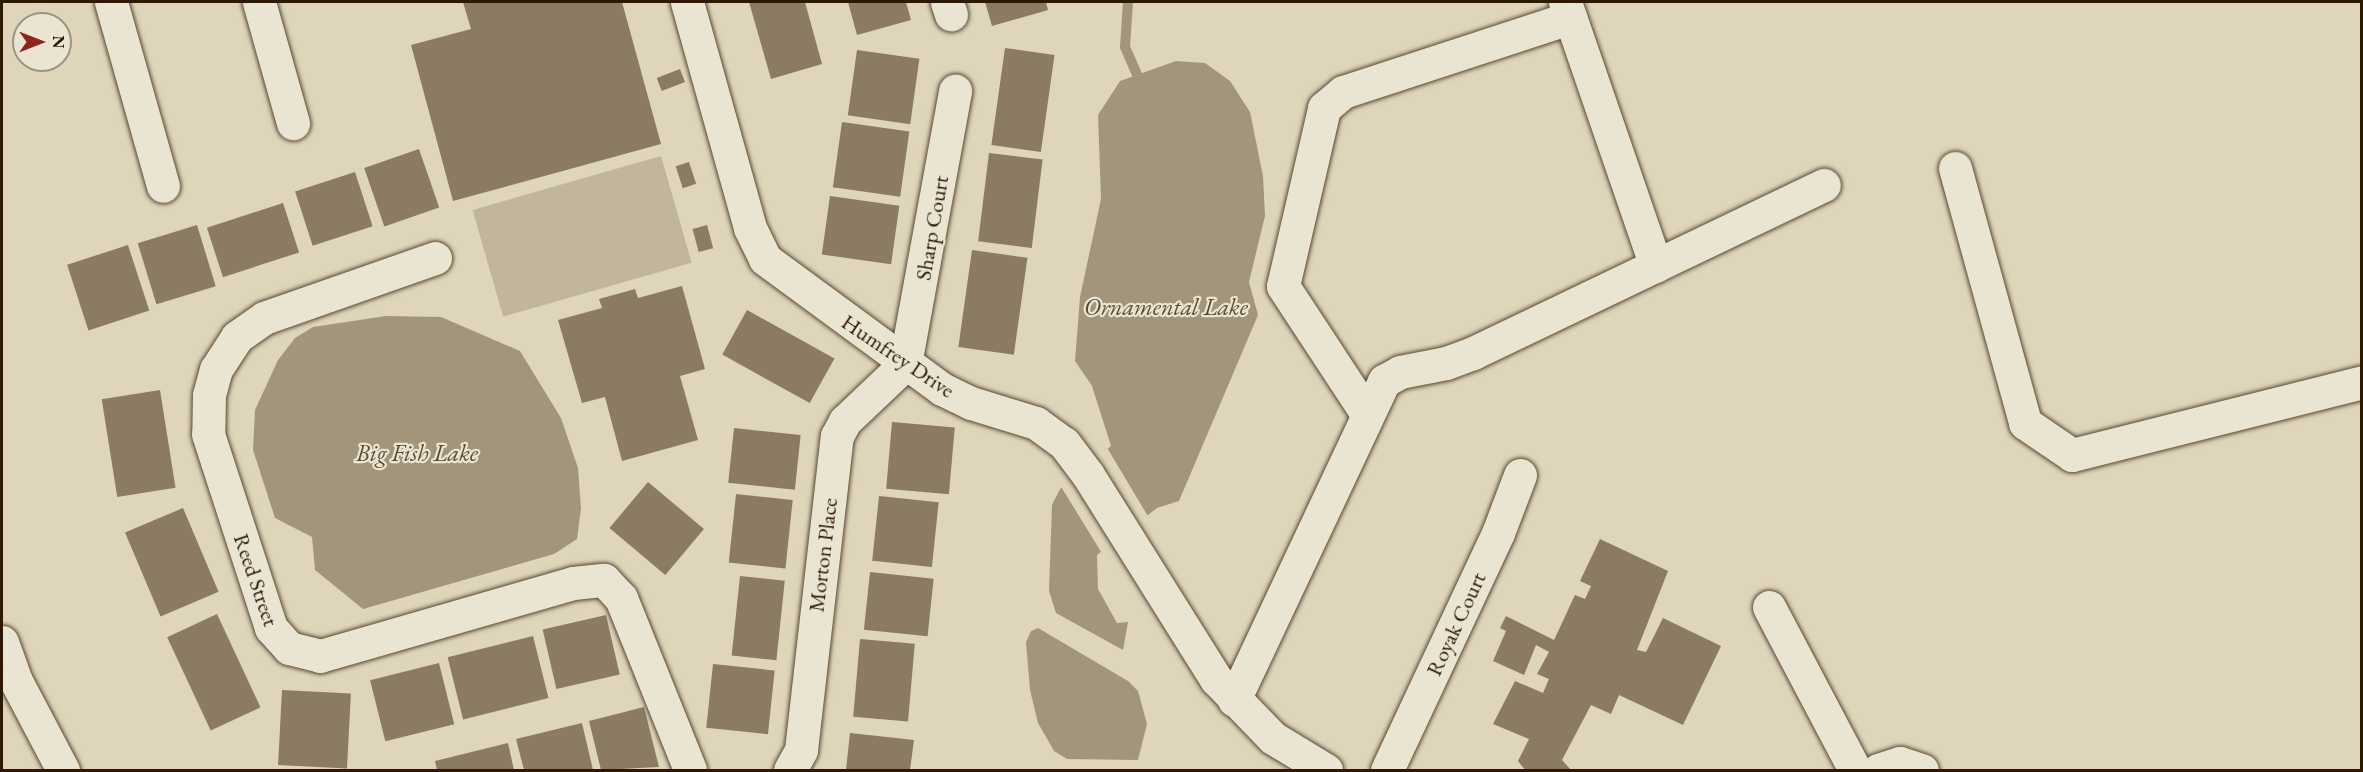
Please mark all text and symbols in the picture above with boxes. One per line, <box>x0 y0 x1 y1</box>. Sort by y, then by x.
north arrow <box>12 12 72 72</box>
text: N <box>48 36 69 48</box>
street label: Sharp Court <box>910 174 954 282</box>
water label: Ornamental Lake <box>1084 293 1248 321</box>
street label: Humfrey Drive <box>837 309 959 403</box>
water label: Big Fish Lake <box>356 439 478 467</box>
street label: Morton Place <box>803 496 843 614</box>
street label: Reed Street <box>228 530 284 630</box>
street label: Royak Court <box>1421 568 1491 680</box>

